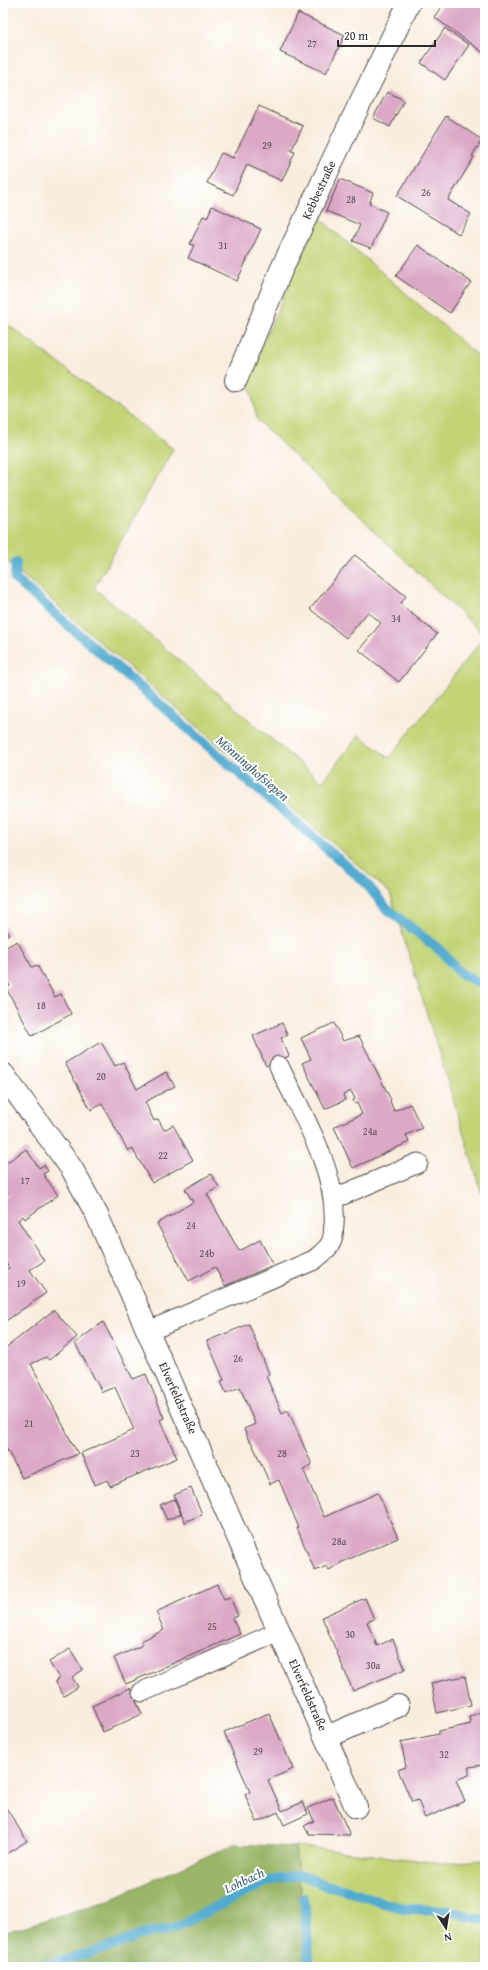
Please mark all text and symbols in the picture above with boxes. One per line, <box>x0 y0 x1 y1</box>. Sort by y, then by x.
scale bar <box>338 22 435 48</box>
text: 20 m <box>344 27 368 44</box>
house number: 27 <box>307 36 317 51</box>
house number: 29 <box>262 138 272 153</box>
street label: Kebbestraße <box>298 157 340 222</box>
house number: 26 <box>421 185 431 200</box>
house number: 28 <box>346 192 356 207</box>
house number: 31 <box>218 238 228 253</box>
house number: 34 <box>391 611 401 626</box>
water label: Mönninghofsiepen <box>212 731 294 806</box>
house number: 18 <box>36 998 46 1013</box>
house number: 20 <box>96 1069 106 1084</box>
house number: 24a <box>363 1124 377 1139</box>
house number: 22 <box>158 1148 168 1163</box>
house number: 17 <box>20 1173 30 1188</box>
house number: 24 <box>186 1218 196 1233</box>
house number: 24b <box>200 1246 214 1261</box>
house number: 19 <box>16 1276 26 1291</box>
house number: 26 <box>233 1351 243 1366</box>
street label: Elverfeldstraße <box>155 1359 202 1437</box>
house number: 21 <box>24 1416 34 1431</box>
house number: 23 <box>130 1446 140 1461</box>
house number: 28 <box>277 1446 287 1461</box>
house number: 28a <box>332 1534 346 1549</box>
house number: 25 <box>207 1619 217 1634</box>
house number: 30 <box>345 1627 355 1642</box>
street label: Elverfeldstraße <box>285 1656 332 1734</box>
house number: 30a <box>366 1658 380 1673</box>
house number: 29 <box>253 1744 263 1759</box>
house number: 32 <box>439 1747 449 1762</box>
water label: Lohbach <box>220 1863 268 1898</box>
north arrow <box>426 1908 466 1948</box>
text: N <box>442 1929 453 1947</box>

